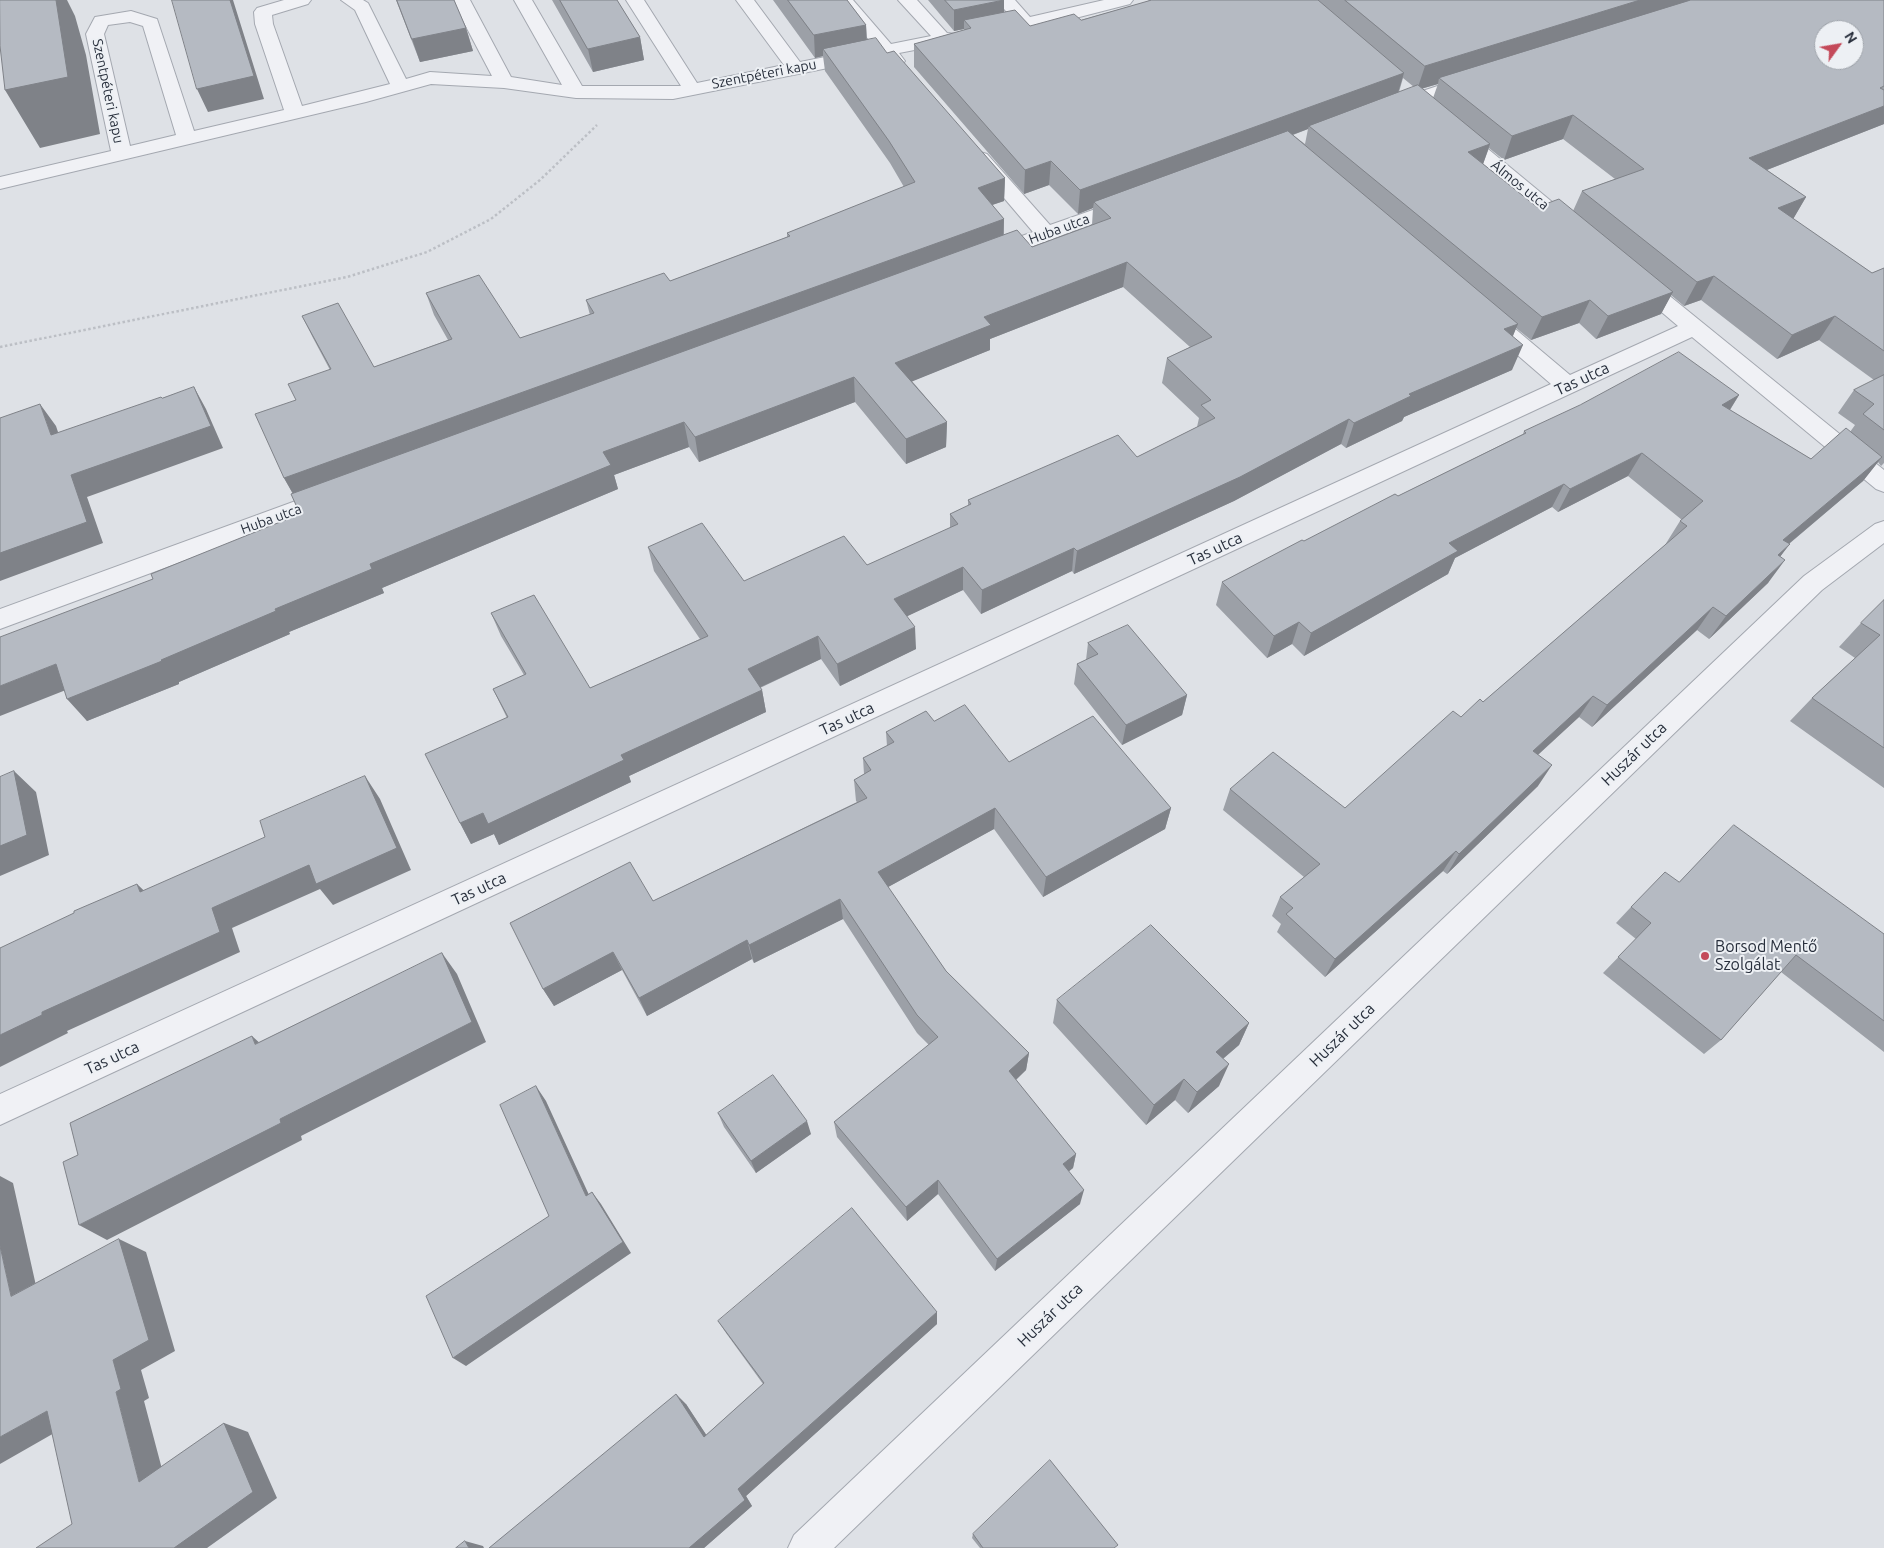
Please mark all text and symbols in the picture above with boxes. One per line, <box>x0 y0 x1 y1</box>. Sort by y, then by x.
north arrow <box>1814 20 1864 70</box>
text: N <box>1841 29 1860 46</box>
street label: Szentpéteri kapu <box>89 37 127 145</box>
street label: Szentpéteri kapu <box>710 56 818 92</box>
street label: Álmos utca <box>1488 157 1552 213</box>
street label: Huba utca <box>1026 210 1092 248</box>
street label: Tas utca <box>1552 358 1612 400</box>
street label: Huba utca <box>238 500 304 538</box>
street label: Tas utca <box>1185 528 1245 570</box>
street label: Tas utca <box>817 698 877 740</box>
street label: Huszár utca <box>1597 718 1671 790</box>
street label: Tas utca <box>449 868 509 910</box>
place label: Borsod Mentő Szolgálat <box>1715 937 1817 975</box>
marker: Borsod Mentő Szolgálat <box>1699 950 1711 962</box>
street label: Huszár utca <box>1305 999 1379 1071</box>
street label: Tas utca <box>82 1037 142 1079</box>
street label: Huszár utca <box>1013 1279 1087 1351</box>

